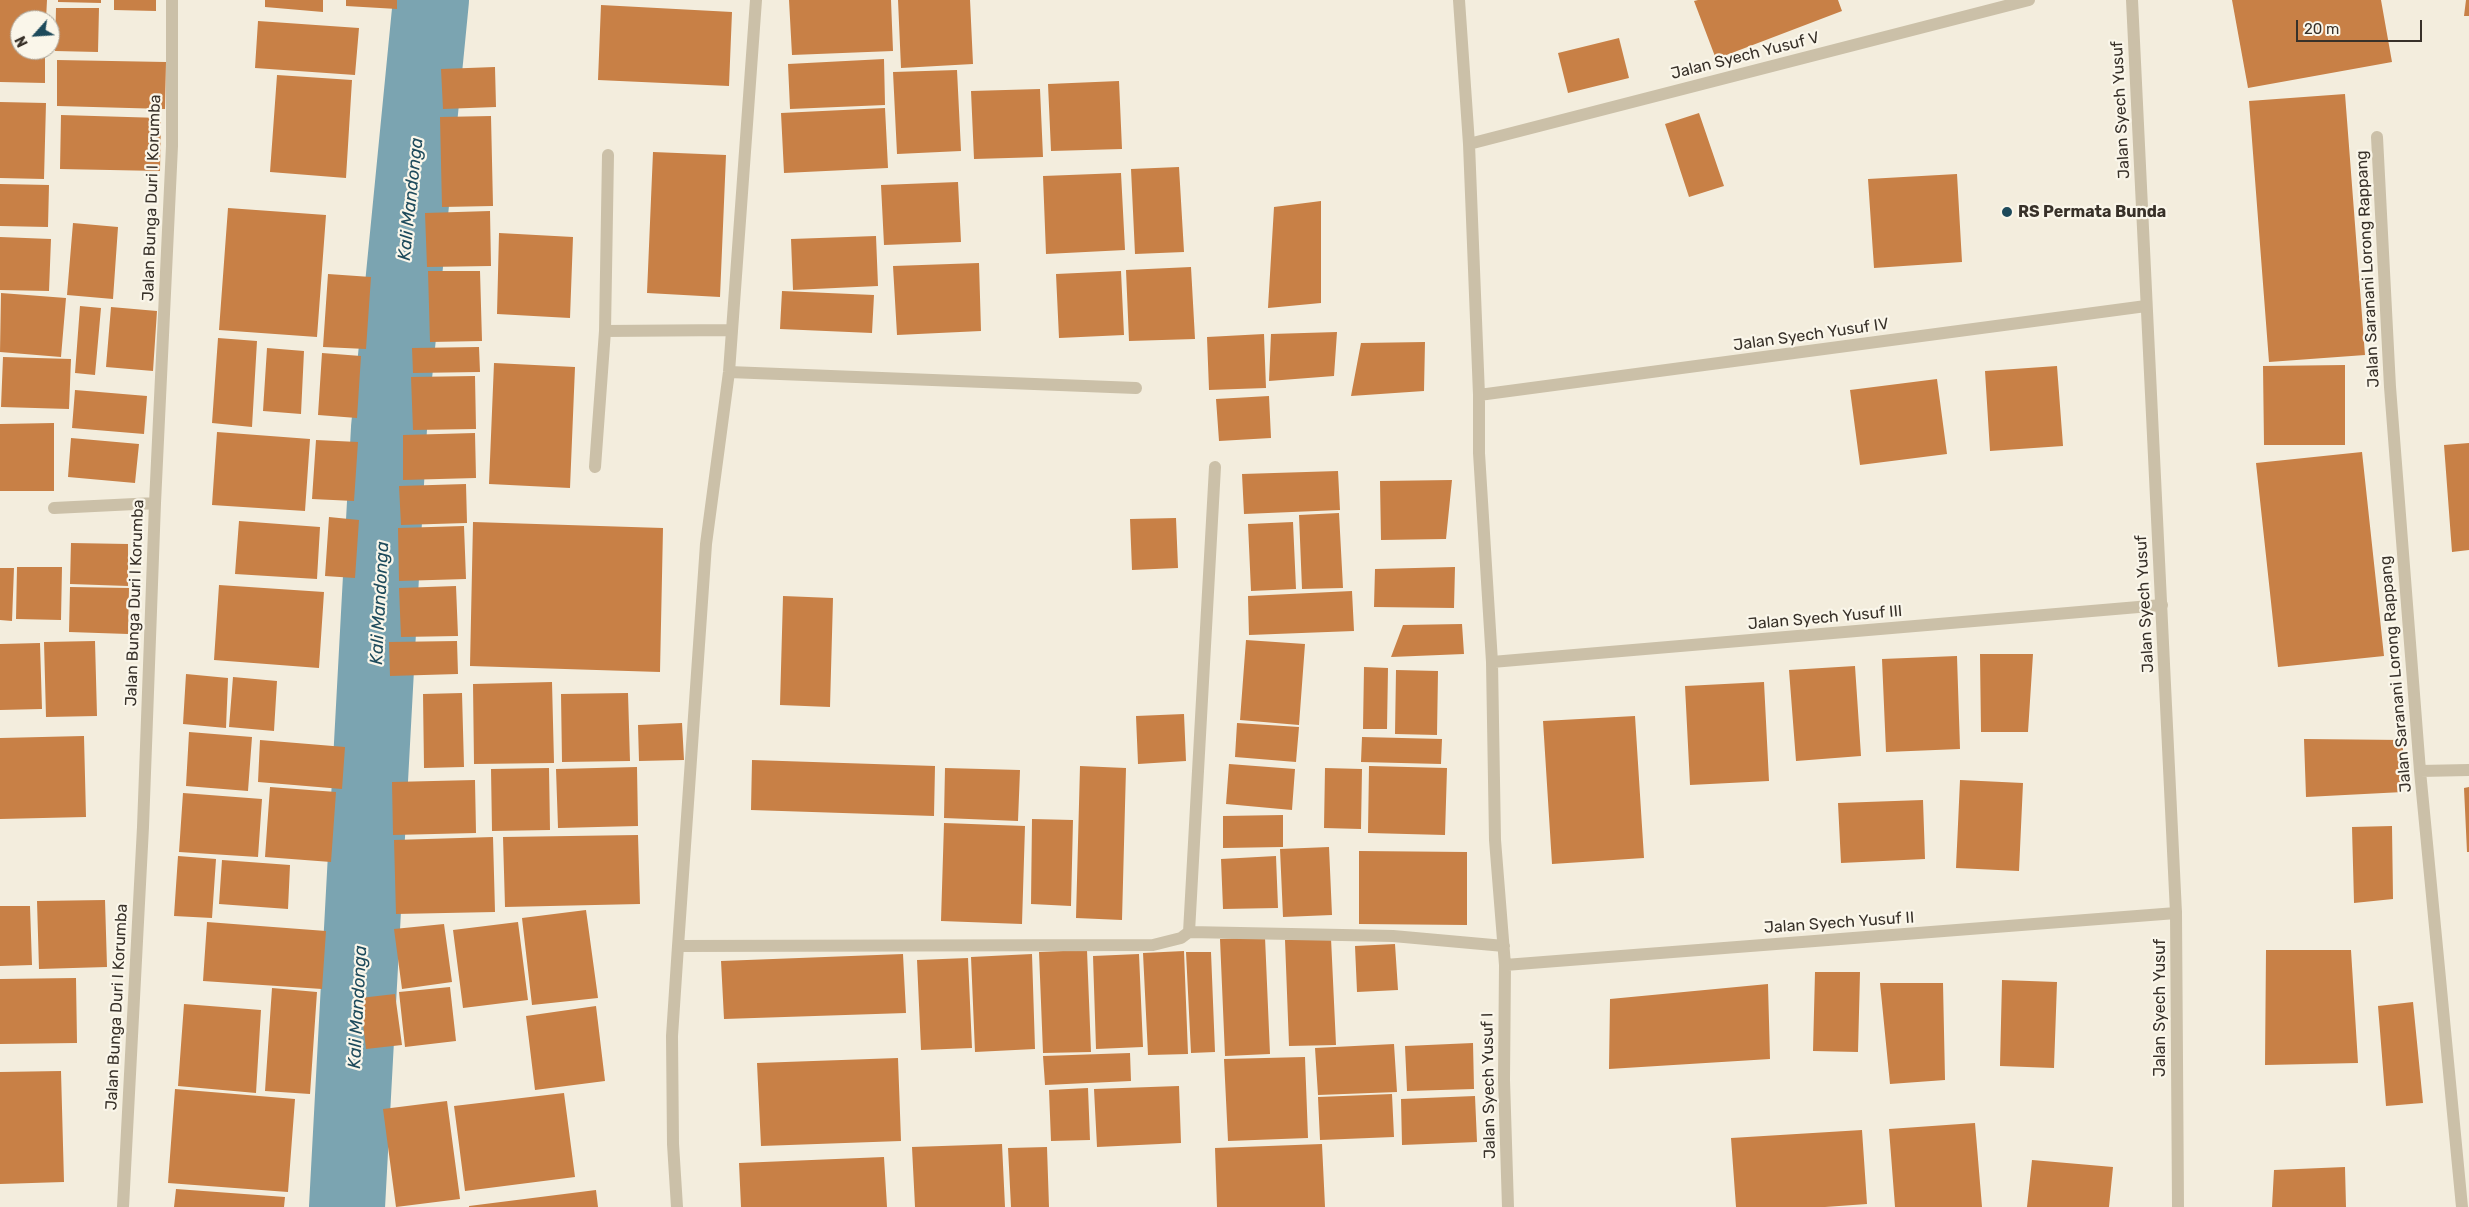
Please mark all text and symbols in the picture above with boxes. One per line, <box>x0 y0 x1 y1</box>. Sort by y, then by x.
north arrow <box>10 10 60 60</box>
scale bar <box>2299 10 2425 42</box>
text: 20 m <box>2304 20 2339 38</box>
street label: Jalan Syech Yusuf V <box>1669 28 1821 84</box>
text: N <box>12 33 32 50</box>
street label: Jalan Syech Yusuf <box>2108 41 2134 179</box>
street label: Jalan Bunga Duri I Korumba <box>139 94 165 302</box>
water label: Kali Mandonga <box>394 137 428 261</box>
street label: Jalan Saranani Lorong Rappang <box>2352 150 2384 388</box>
place label: RS Permata Bunda <box>2018 202 2166 222</box>
marker: RS Permata Bunda <box>2000 205 2014 219</box>
street label: Jalan Syech Yusuf IV <box>1732 315 1890 355</box>
street label: Jalan Bunga Duri I Korumba <box>122 499 148 707</box>
street label: Jalan Syech Yusuf <box>2132 535 2158 673</box>
water label: Kali Mandonga <box>366 541 394 665</box>
street label: Jalan Saranani Lorong Rappang <box>2376 555 2416 793</box>
street label: Jalan Syech Yusuf III <box>1747 602 1903 634</box>
street label: Jalan Bunga Duri I Korumba <box>102 903 132 1111</box>
street label: Jalan Syech Yusuf II <box>1763 908 1915 938</box>
street label: Jalan Syech Yusuf <box>2150 939 2170 1077</box>
water label: Kali Mandonga <box>344 945 372 1069</box>
street label: Jalan Syech Yusuf I <box>1478 1013 1500 1159</box>

